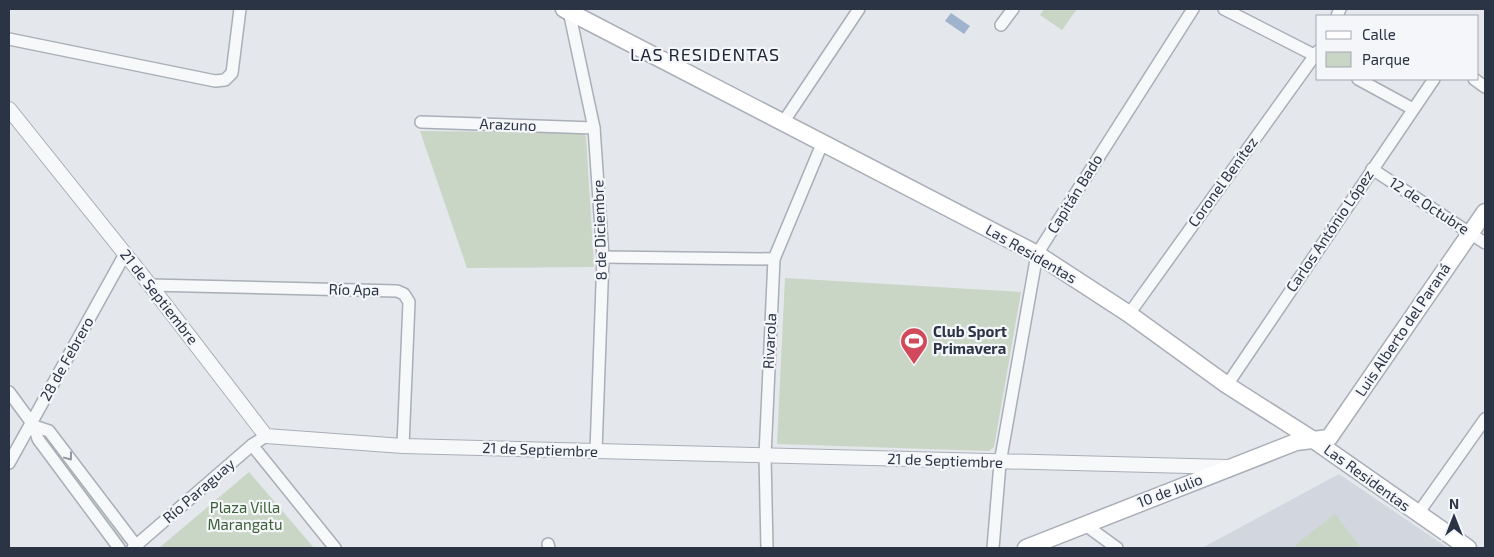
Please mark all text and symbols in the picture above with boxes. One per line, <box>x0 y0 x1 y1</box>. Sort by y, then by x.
legend <box>1316 15 1479 80</box>
text: Calle <box>1362 25 1396 43</box>
district label: LAS RESIDENTAS <box>630 43 780 65</box>
text: Parque <box>1362 50 1410 68</box>
street label: Arazuno <box>479 114 537 134</box>
street label: Coronel Benítez <box>1184 133 1261 230</box>
street label: Capitán Bado <box>1043 151 1106 236</box>
street label: Carlos António López <box>1282 166 1377 295</box>
street label: 12 de Octubre <box>1386 173 1473 238</box>
street label: 8 de Diciembre <box>588 179 610 281</box>
street label: Las Residentas <box>983 220 1080 287</box>
street label: 21 de Septiembre <box>117 245 203 348</box>
street label: Luis Alberto del Paraná <box>1351 259 1453 400</box>
street label: Río Apa <box>328 280 380 298</box>
street label: Rivarola <box>759 312 779 369</box>
street label: 28 de Febrero <box>36 313 97 404</box>
place label: Club Sport Primavera <box>933 322 1007 357</box>
sports icon: Club Sport Primavera <box>899 326 929 365</box>
street label: 21 de Septiembre <box>482 438 598 460</box>
street label: Las Residentas <box>1321 440 1414 515</box>
street label: 21 de Septiembre <box>887 449 1003 471</box>
one-way arrow <box>63 451 71 460</box>
street label: Río Paraguay <box>159 454 238 526</box>
street label: 10 de Julio <box>1134 469 1205 511</box>
north arrow <box>1429 492 1479 542</box>
text: N <box>1449 495 1459 512</box>
park label: Plaza Villa Marangatu <box>207 498 283 533</box>

